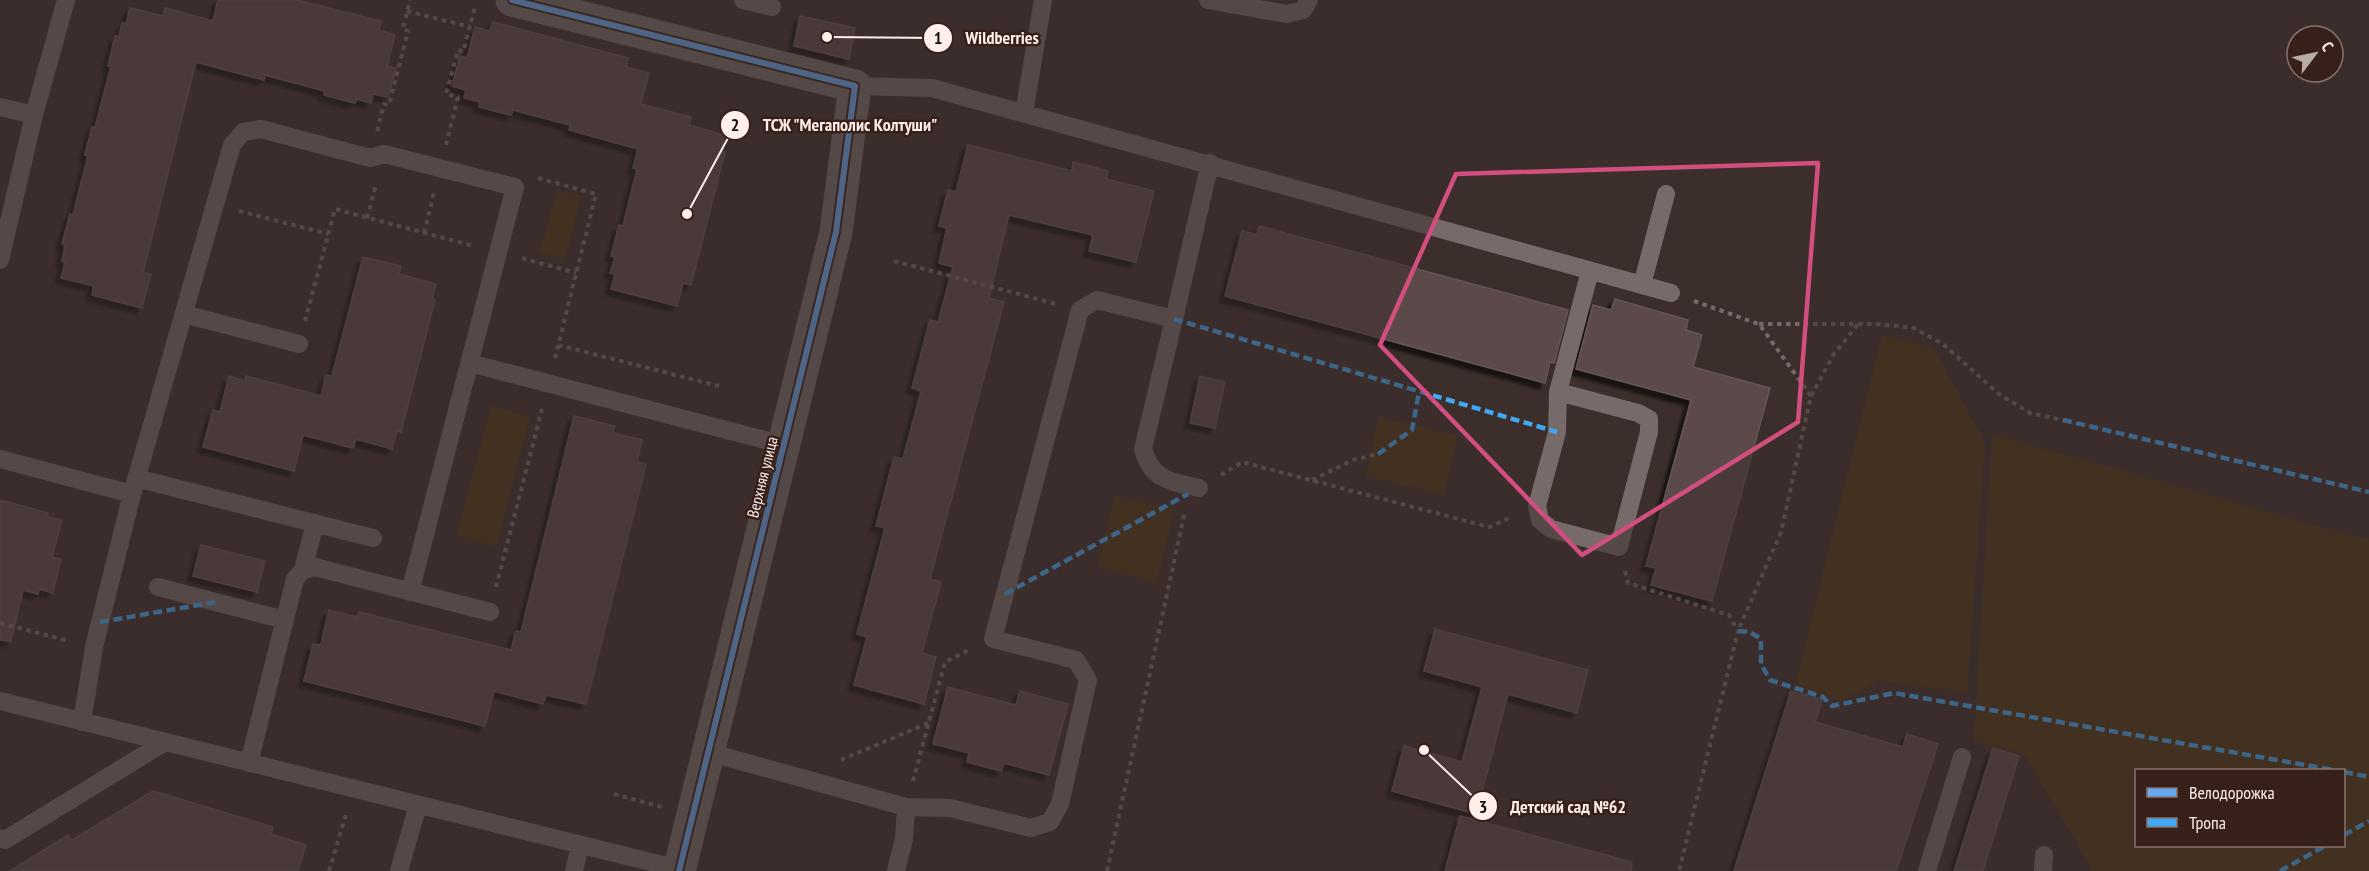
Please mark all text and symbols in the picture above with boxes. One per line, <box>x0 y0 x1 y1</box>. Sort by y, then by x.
callout: Wildberries <box>923 20 1051 56</box>
north arrow <box>2285 24 2345 84</box>
text: 1 <box>934 26 942 49</box>
text: Wildberries <box>964 26 1039 49</box>
text: С <box>2317 38 2339 55</box>
callout: ТСЖ "Мегаполис Колтуши" <box>720 107 950 143</box>
text: 2 <box>731 113 739 136</box>
text: ТСЖ "Мегаполис Колтуши" <box>763 113 937 136</box>
street label: Верхняя улица <box>742 434 782 520</box>
legend <box>2135 769 2345 847</box>
text: Велодорожка <box>2189 781 2275 804</box>
callout: Детский сад №62 <box>1468 788 1638 824</box>
text: 3 <box>1479 795 1487 818</box>
text: Детский сад №62 <box>1510 795 1626 818</box>
text: Тропа <box>2189 811 2226 834</box>

